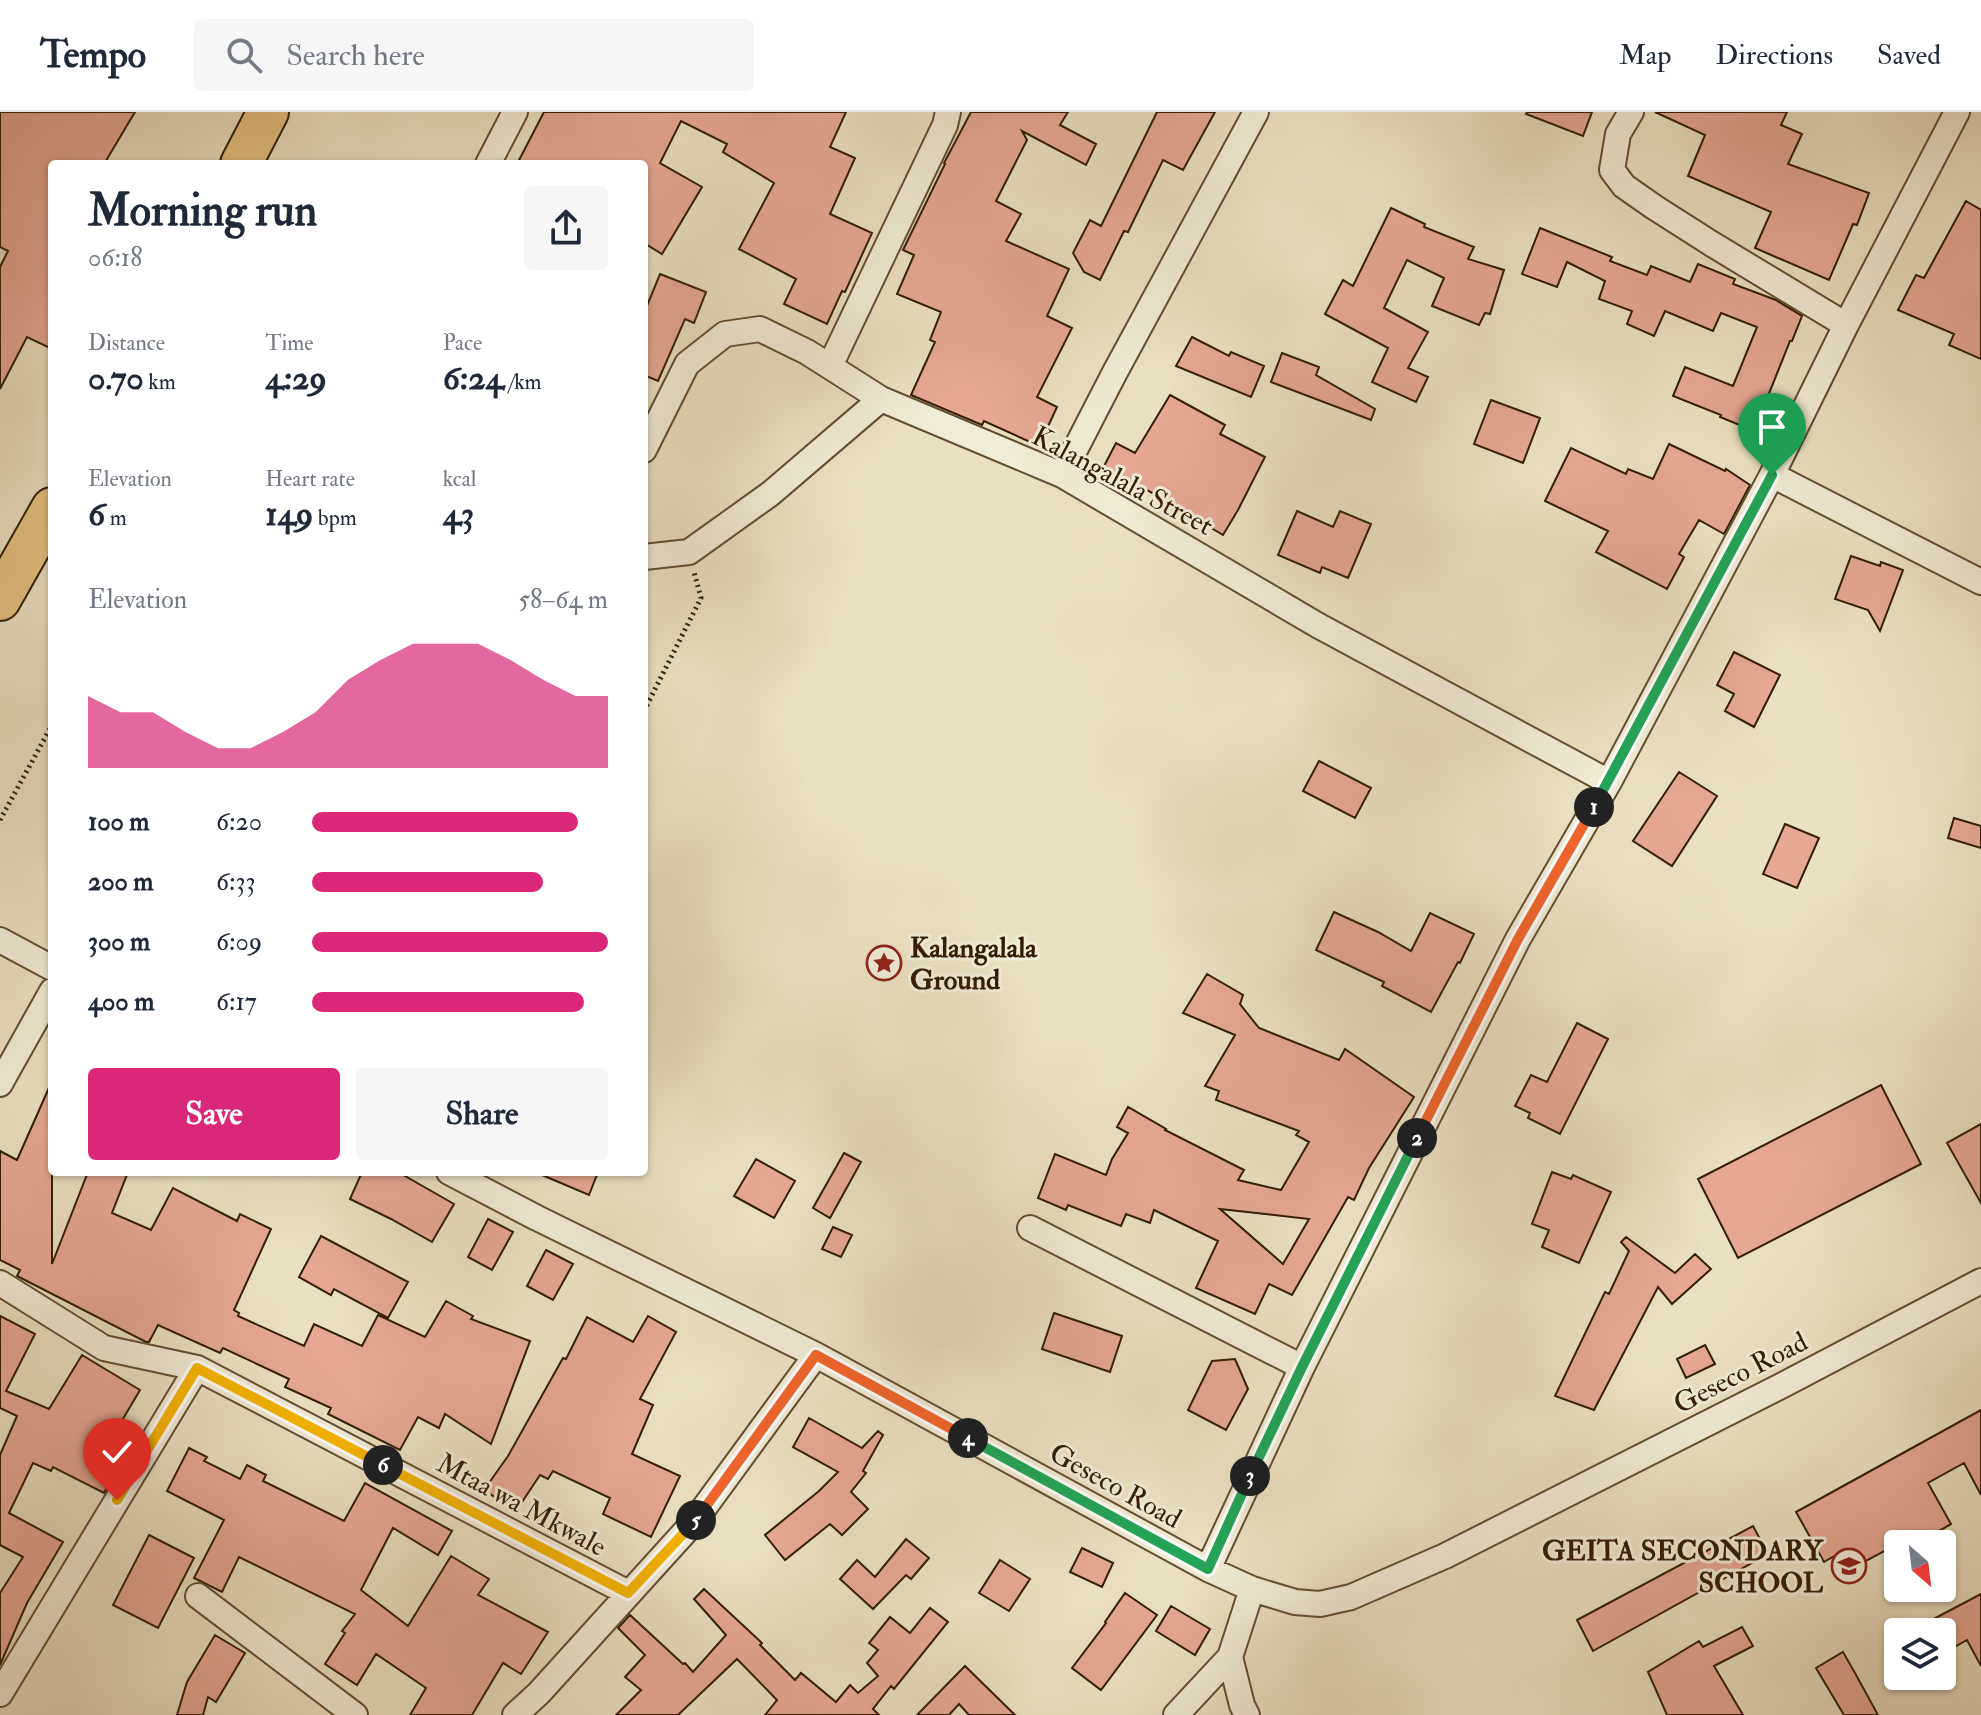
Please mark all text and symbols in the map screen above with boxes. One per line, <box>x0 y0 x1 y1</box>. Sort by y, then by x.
search box <box>194 19 754 91</box>
text: Tempo <box>40 31 146 79</box>
icon: search <box>222 33 266 77</box>
text: Search here <box>286 37 425 74</box>
text: Map <box>1619 38 1672 73</box>
text: Directions <box>1716 38 1833 73</box>
text: Saved <box>1877 38 1941 73</box>
text: Morning run <box>88 184 317 239</box>
button: share <box>524 186 608 270</box>
text: 06:18 <box>88 242 142 274</box>
text: Distance <box>88 329 165 357</box>
text: Time <box>265 329 313 357</box>
text: Pace <box>443 329 482 357</box>
text: 0.70 <box>88 357 144 400</box>
text: 4:29 <box>265 357 327 400</box>
text: 6:24 <box>443 357 504 400</box>
text: km <box>144 368 176 396</box>
text: /km <box>504 368 542 396</box>
pin <box>1738 393 1806 475</box>
icon: arrive <box>1750 405 1794 449</box>
street label: Kalangalala Street <box>1026 419 1219 544</box>
text: Elevation <box>88 465 172 493</box>
text: Heart rate <box>265 465 355 493</box>
text: kcal <box>443 465 476 493</box>
text: 6 <box>88 493 105 536</box>
text: 149 <box>265 493 313 536</box>
text: 43 <box>443 493 474 536</box>
text: m <box>105 504 127 532</box>
text: bpm <box>313 504 357 532</box>
text: Elevation <box>88 584 187 616</box>
text: 58–64 m <box>518 584 608 616</box>
pin: 1 <box>1574 787 1614 827</box>
text: 1 <box>1590 793 1598 821</box>
text: 100 m <box>88 806 149 838</box>
text: 6:20 <box>216 806 262 838</box>
text: 200 m <box>88 866 153 898</box>
text: 6:33 <box>216 866 256 898</box>
text: 300 m <box>88 926 150 958</box>
text: 6:09 <box>216 926 262 958</box>
place label: Kalangalala Ground <box>910 931 1038 998</box>
place icon: Kalangalala Ground <box>865 944 903 982</box>
text: 400 m <box>88 986 154 1018</box>
text: 6:17 <box>216 986 257 1018</box>
button: Save <box>88 1068 340 1160</box>
button: Share <box>356 1068 608 1160</box>
pin: 2 <box>1397 1118 1437 1158</box>
text: 2 <box>1411 1124 1423 1152</box>
street label: Geseco Road <box>1668 1325 1814 1422</box>
pin <box>83 1418 151 1500</box>
pin: 4 <box>948 1418 988 1458</box>
text: 4 <box>962 1424 974 1452</box>
icon: check <box>95 1430 139 1474</box>
street label: Geseco Road <box>1043 1436 1188 1537</box>
pin: 6 <box>363 1445 403 1485</box>
street label: Mtaa wa Mkwale <box>431 1446 612 1565</box>
text: 6 <box>377 1451 389 1479</box>
pin: 3 <box>1230 1456 1270 1496</box>
text: 3 <box>1246 1462 1254 1490</box>
pin: 5 <box>676 1500 716 1540</box>
text: 5 <box>691 1506 701 1534</box>
north arrow <box>1884 1530 1956 1602</box>
map controls <box>1884 1530 1956 1690</box>
place label: GEITA SECONDARY SCHOOL <box>1542 1534 1825 1601</box>
school or university icon: GEITA SECONDARY SCHOOL <box>1830 1547 1868 1585</box>
button: layers <box>1884 1618 1956 1690</box>

